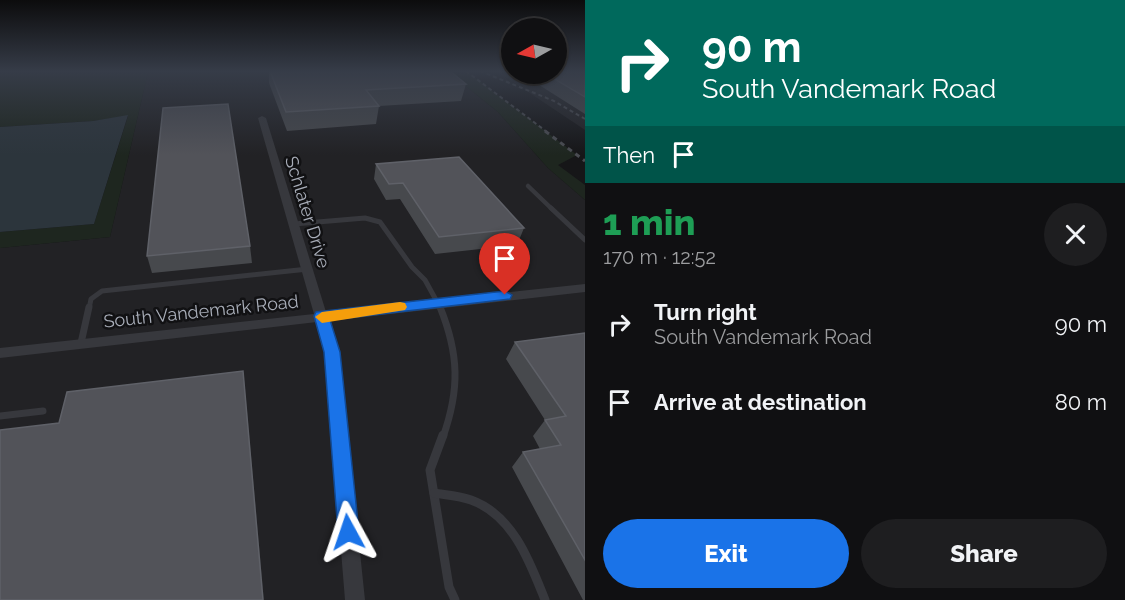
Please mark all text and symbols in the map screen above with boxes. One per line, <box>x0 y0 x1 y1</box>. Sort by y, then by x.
north arrow <box>501 18 567 84</box>
map controls <box>501 18 567 84</box>
text: 90 m <box>702 23 802 72</box>
icon: right <box>603 24 681 102</box>
text: South Vandemark Road <box>702 73 996 104</box>
icon: arrive <box>667 138 700 171</box>
text: Then <box>603 142 655 168</box>
street label: Schlater Drive <box>281 154 335 271</box>
text: 1 min <box>603 201 695 243</box>
button: close <box>1044 203 1107 266</box>
pin <box>479 233 530 295</box>
icon: arrive <box>488 242 521 275</box>
text: 170 m · 12:52 <box>603 245 716 269</box>
street label: South Vandemark Road <box>102 290 300 332</box>
text: Turn right <box>654 299 757 325</box>
icon: right <box>603 308 636 341</box>
text: 90 m <box>1055 311 1107 337</box>
text: South Vandemark Road <box>654 325 872 349</box>
icon: arrive <box>603 386 636 419</box>
text: Arrive at destination <box>654 389 867 415</box>
text: 80 m <box>1055 389 1107 415</box>
position arrow <box>316 500 380 564</box>
button: Exit <box>603 519 849 588</box>
button: Share <box>861 519 1107 588</box>

